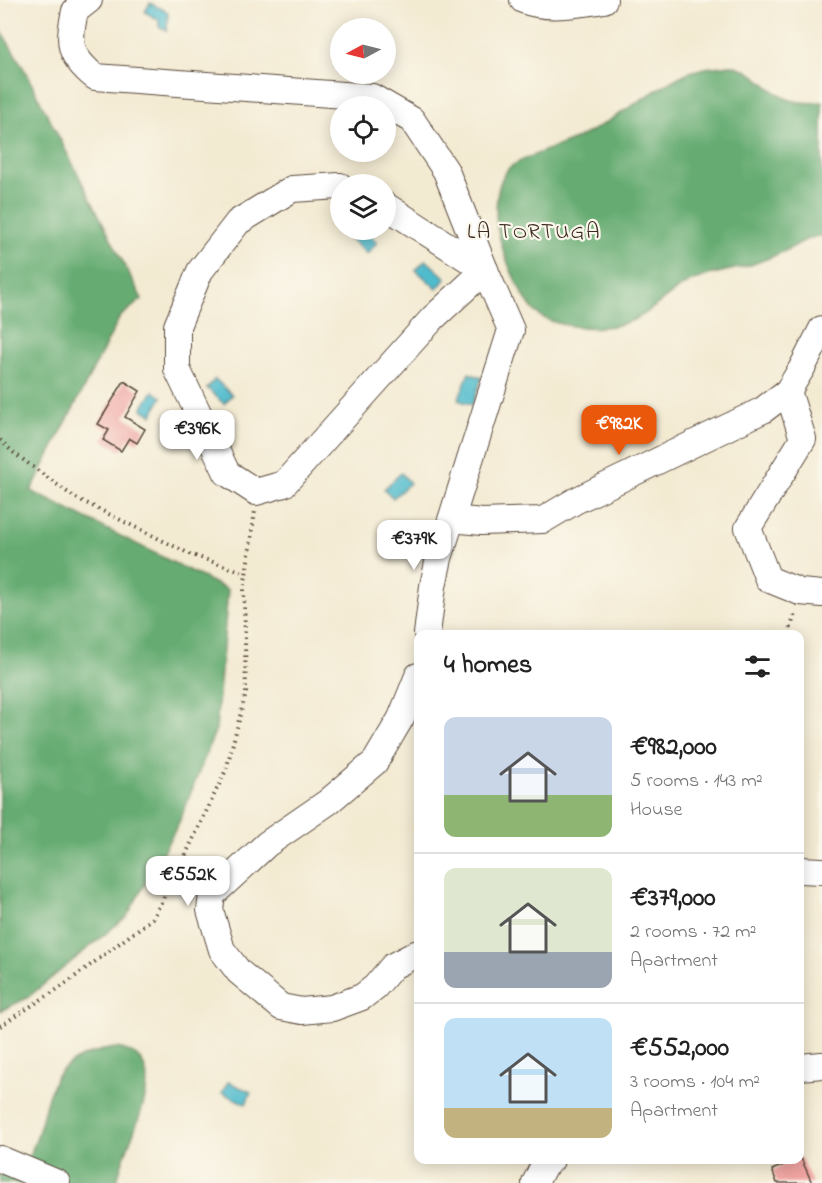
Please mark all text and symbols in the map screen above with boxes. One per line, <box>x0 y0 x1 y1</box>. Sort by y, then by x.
north arrow <box>330 18 396 84</box>
map controls <box>330 18 396 240</box>
button: locate <box>330 96 396 162</box>
button: layers <box>330 174 396 240</box>
district label: LA TORTUGA <box>467 217 601 249</box>
pin: €982K <box>577 405 661 456</box>
pin: €396K <box>155 410 239 461</box>
text: €982K <box>595 410 643 439</box>
text: €396K <box>174 415 220 444</box>
pin: €379K <box>372 520 456 571</box>
text: €379K <box>391 525 437 554</box>
text: 4 homes <box>444 647 532 685</box>
icon: filters <box>741 650 774 683</box>
text: €982,000 <box>630 729 717 767</box>
icon: home <box>492 741 564 813</box>
text: 5 rooms · 143 m² <box>630 767 763 796</box>
text: House <box>630 796 683 825</box>
pin: €552K <box>146 856 230 907</box>
text: €552K <box>160 861 216 890</box>
text: €379,000 <box>630 880 716 918</box>
icon: home <box>492 892 564 964</box>
text: 2 rooms · 72 m² <box>630 918 757 947</box>
text: Apartment <box>630 947 718 976</box>
text: €552,000 <box>630 1030 729 1068</box>
icon: home <box>492 1042 564 1114</box>
text: 3 rooms · 104 m² <box>630 1068 760 1097</box>
text: Apartment <box>630 1097 718 1126</box>

